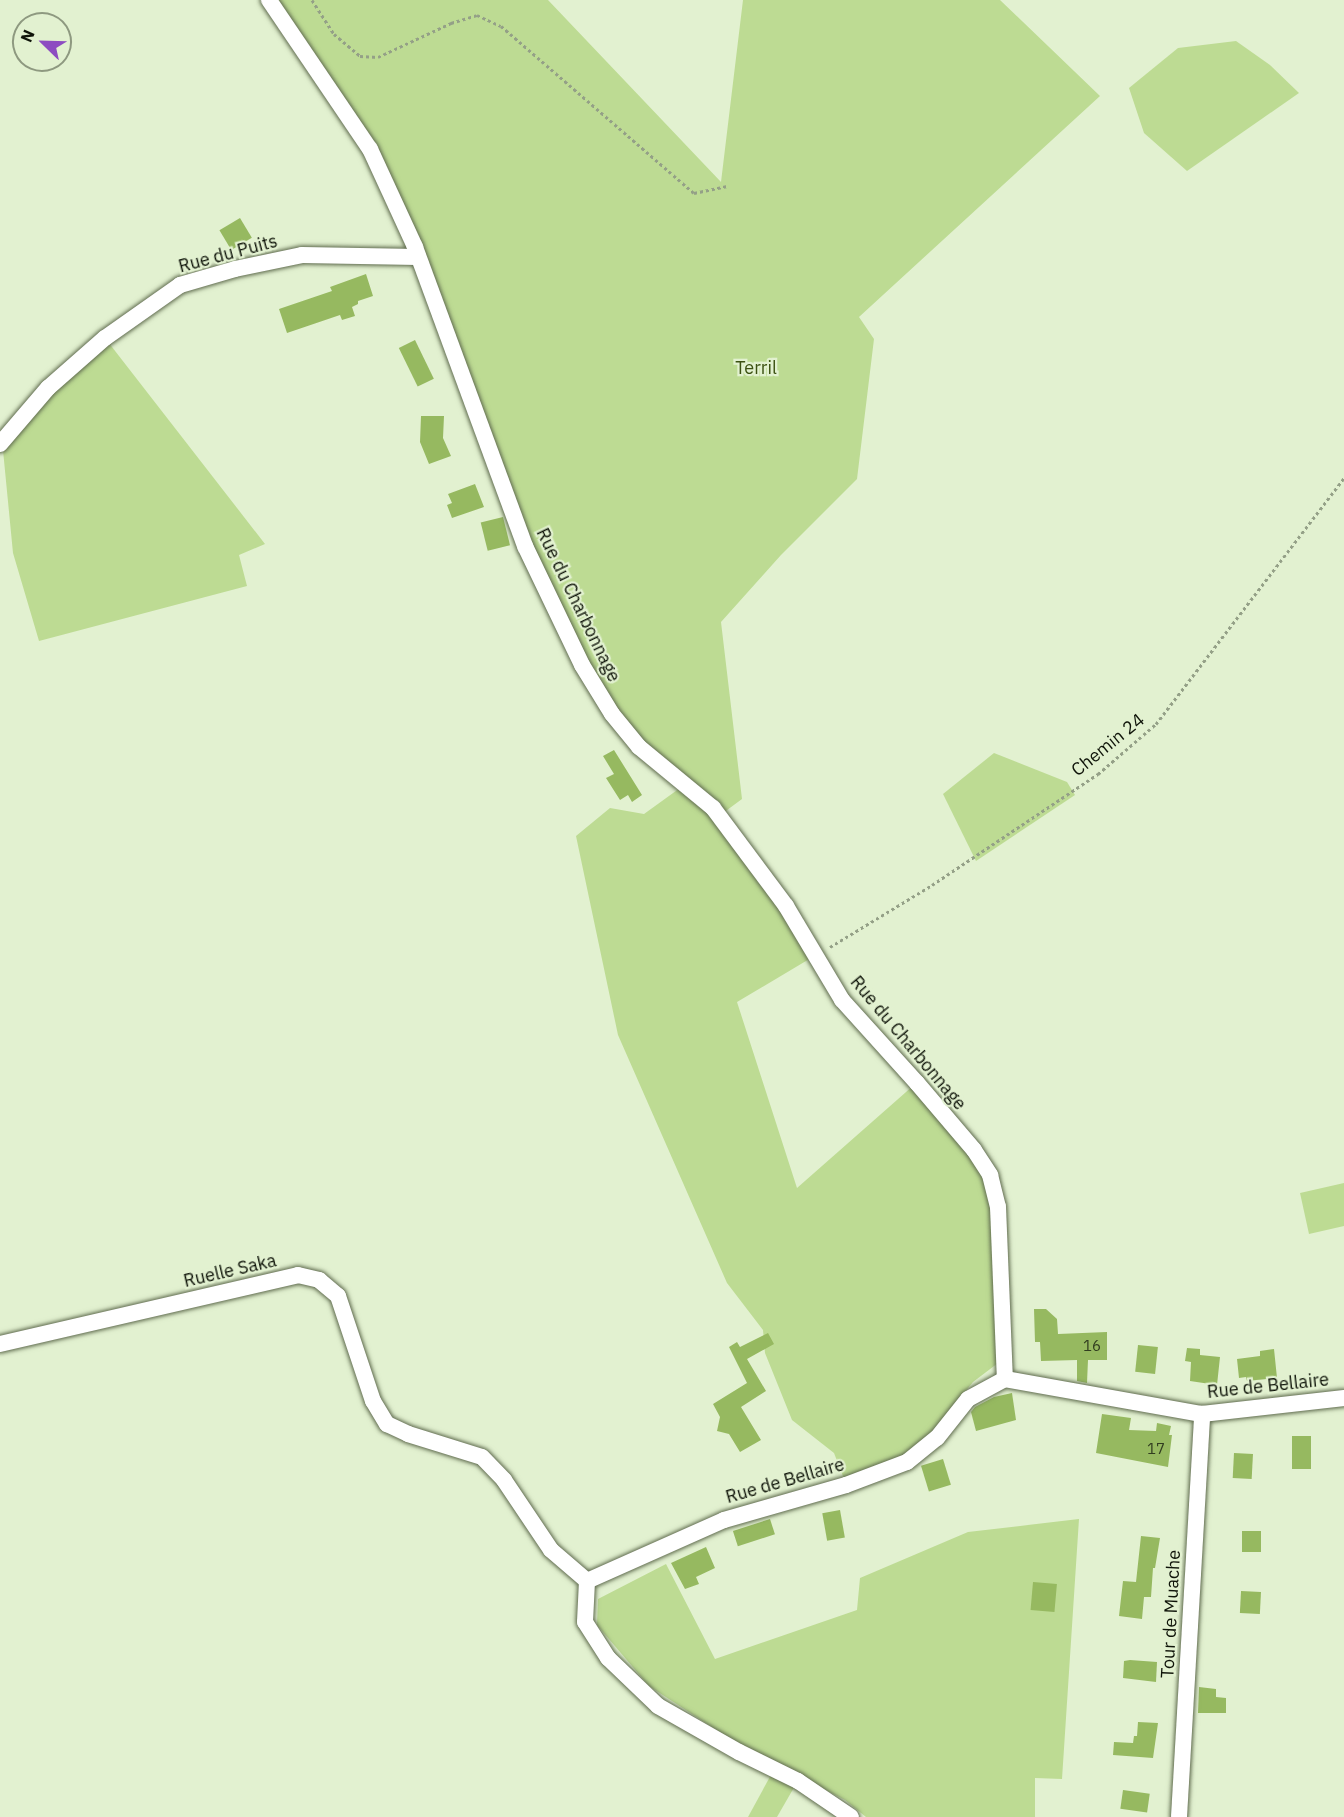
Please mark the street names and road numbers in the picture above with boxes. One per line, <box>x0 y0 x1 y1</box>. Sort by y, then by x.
street label: Rue du Puits <box>176 230 280 278</box>
street label: Rue du Charbonnage <box>531 525 625 685</box>
street label: Chemin 24 <box>1067 709 1149 781</box>
street label: Rue du Charbonnage <box>846 972 970 1114</box>
street label: Ruelle Saka <box>182 1250 278 1292</box>
street label: Rue de Bellaire <box>1206 1369 1330 1403</box>
street label: Rue de Bellaire <box>723 1454 847 1508</box>
street label: Tour de Muache <box>1157 1549 1185 1679</box>

